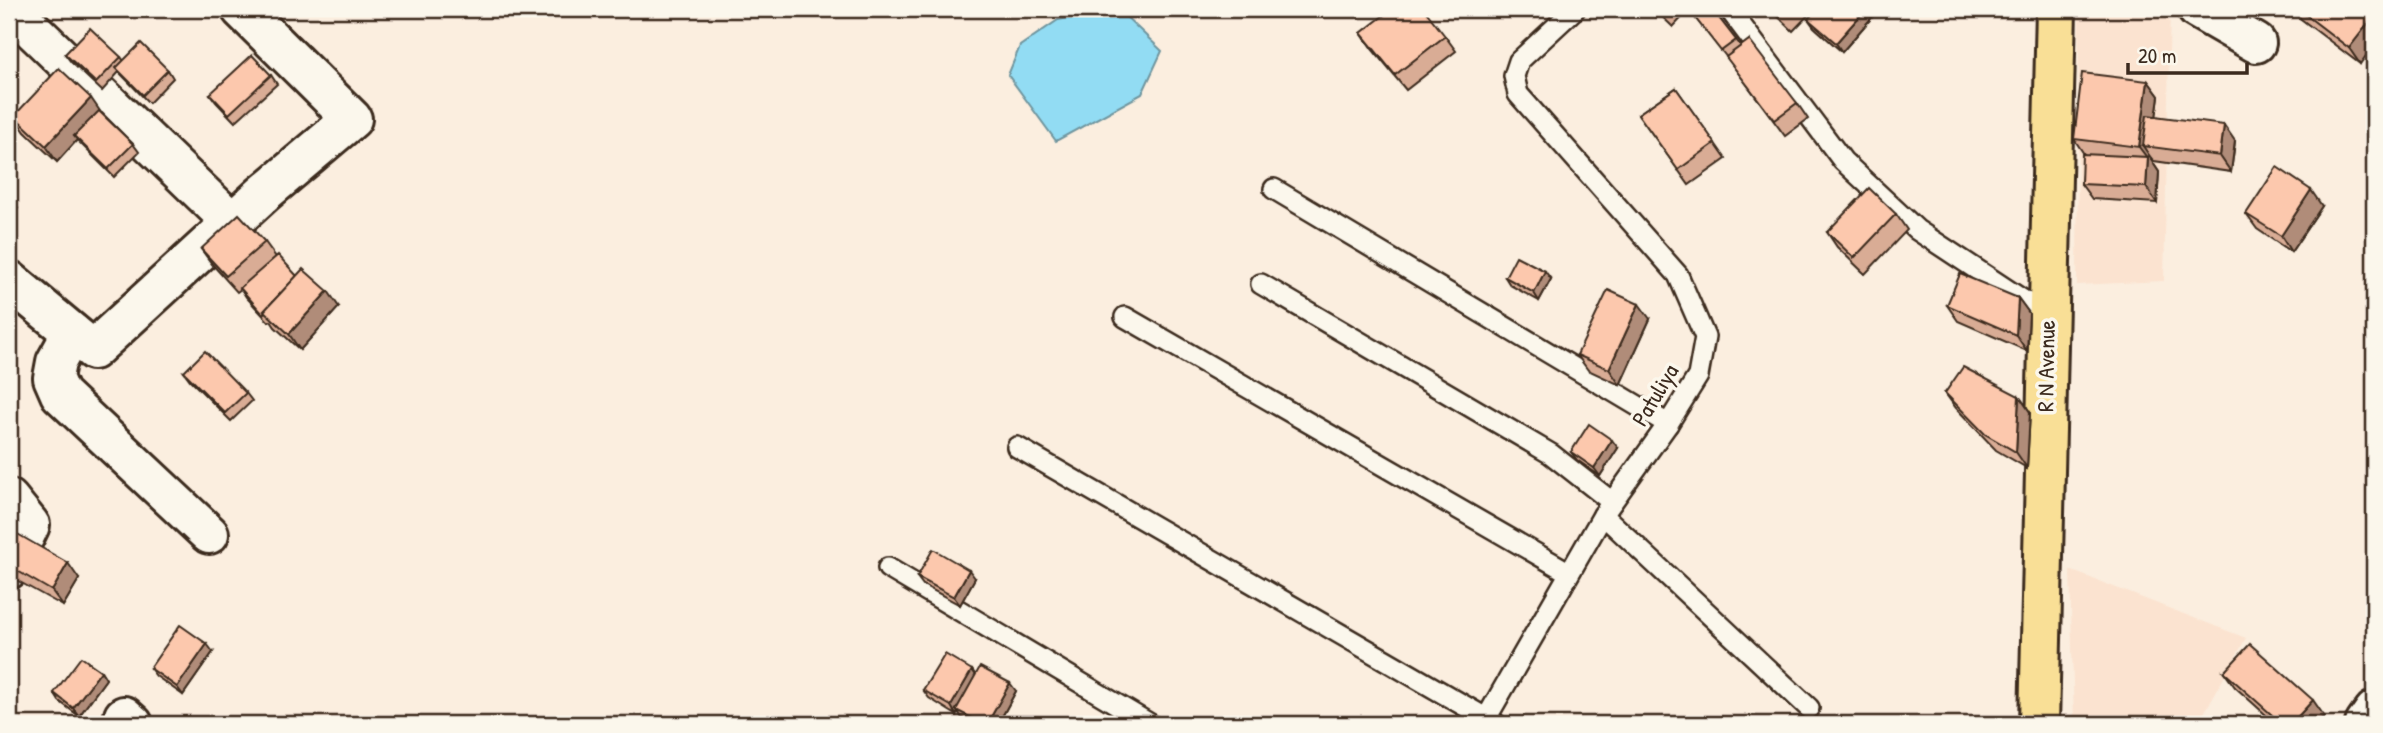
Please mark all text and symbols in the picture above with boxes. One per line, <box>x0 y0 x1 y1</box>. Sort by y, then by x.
scale bar <box>2128 32 2246 76</box>
text: 20 m <box>2138 41 2176 70</box>
street label: R N Avenue <box>2029 320 2062 412</box>
street label: Patuliya <box>1624 358 1685 432</box>

